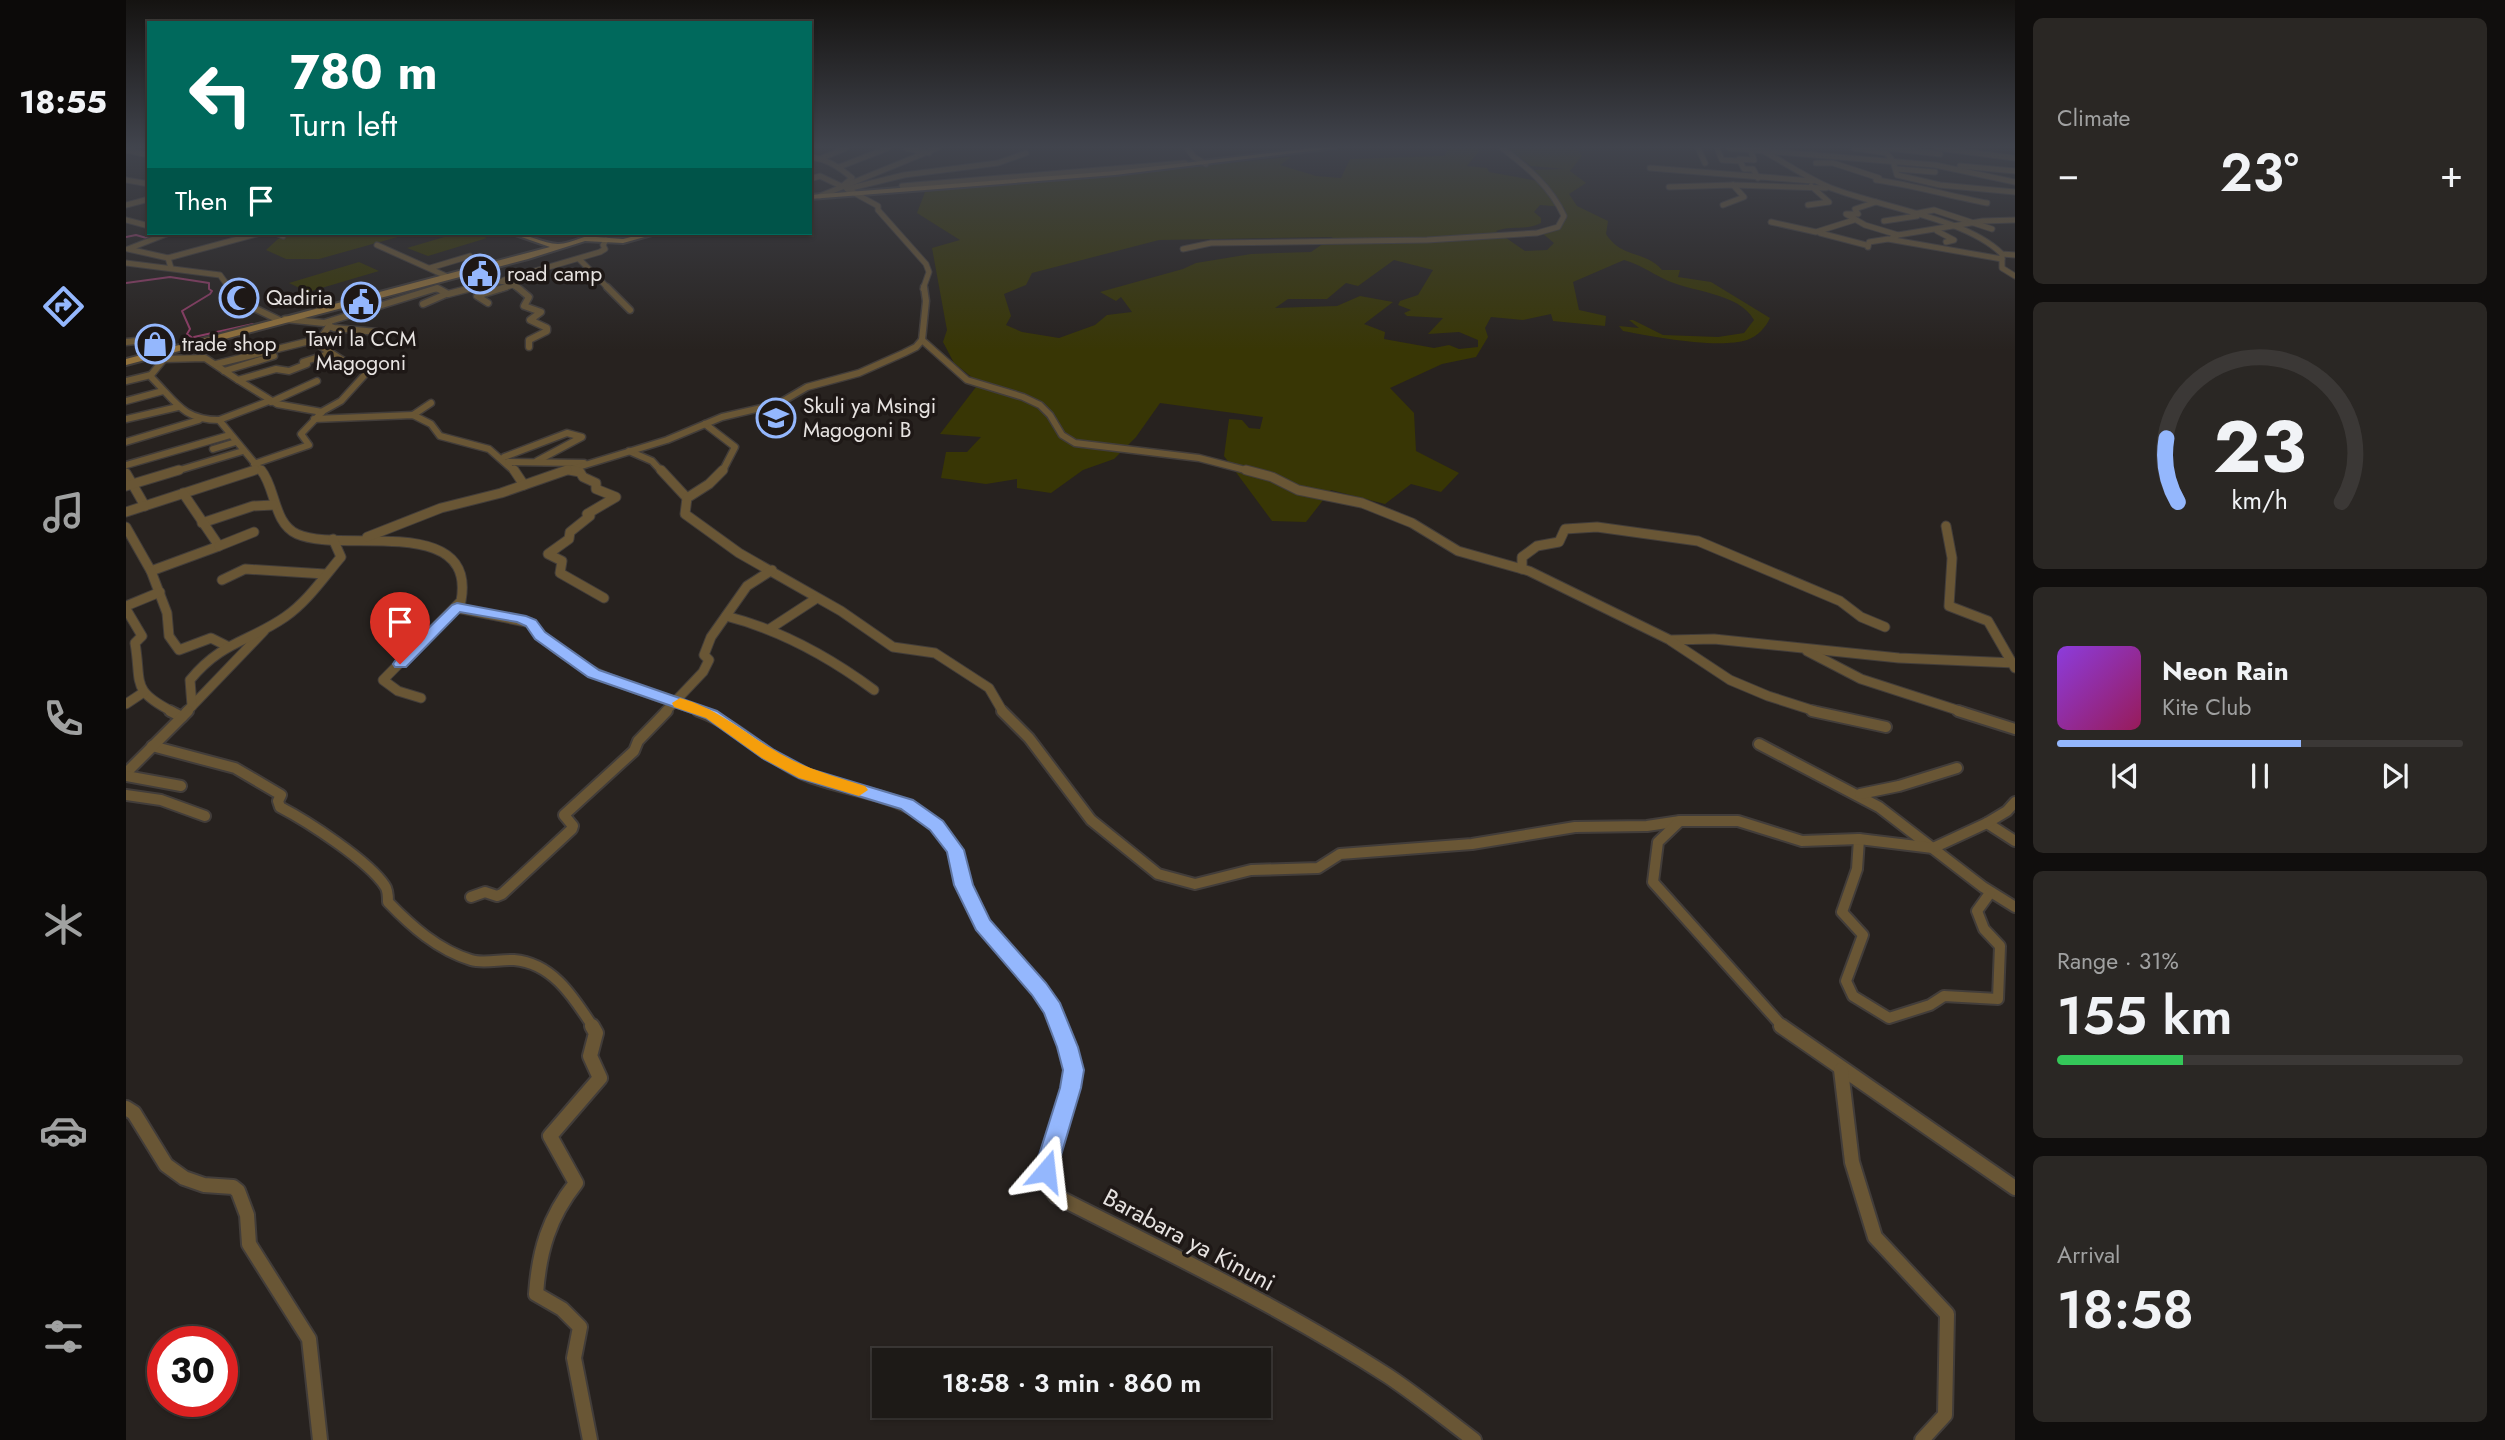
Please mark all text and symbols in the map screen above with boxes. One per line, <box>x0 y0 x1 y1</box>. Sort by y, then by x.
text: 780 m <box>290 37 438 107</box>
icon: left <box>175 49 266 140</box>
text: 18:55 <box>19 79 107 125</box>
text: Climate <box>2057 101 2130 135</box>
text: Turn left <box>290 102 397 148</box>
text: 23° <box>2220 135 2299 211</box>
text: − <box>2057 146 2079 201</box>
text: + <box>2440 146 2463 201</box>
text: Then <box>175 182 228 220</box>
icon: arrive <box>242 182 280 220</box>
public building icon: road camp <box>459 253 501 295</box>
place label: road camp <box>507 259 602 289</box>
mosque icon: Qadiria <box>218 277 260 319</box>
public building icon: Tawi la CCM Magogoni <box>340 281 382 323</box>
icon: directions <box>39 282 88 331</box>
place label: Qadiria <box>266 283 333 313</box>
shop icon: trade shop <box>134 323 176 365</box>
place label: Tawi la CCM Magogoni <box>306 324 416 378</box>
place label: trade shop <box>182 329 276 359</box>
place label: Skuli ya Msingi Magogoni B <box>803 391 936 445</box>
text: 23 <box>2214 394 2306 499</box>
school or university icon: Skuli ya Msingi Magogoni B <box>755 397 797 439</box>
text: km/h <box>2232 481 2288 517</box>
icon: music <box>39 488 88 537</box>
pin <box>370 592 430 664</box>
icon: arrive <box>381 603 419 641</box>
text: Neon Rain <box>2162 652 2289 690</box>
text: Kite Club <box>2162 690 2251 724</box>
icon: phone <box>39 694 88 743</box>
icon: previous <box>2106 757 2144 795</box>
icon: pause <box>2241 757 2279 795</box>
icon: next <box>2376 757 2414 795</box>
icon: climate <box>39 900 88 949</box>
text: Range · 31% <box>2057 944 2179 978</box>
text: 155 km <box>2057 978 2232 1054</box>
icon: car <box>39 1106 88 1155</box>
position arrow <box>1009 1134 1083 1208</box>
street label: Barabara ya Kinuni <box>1097 1179 1281 1300</box>
text: Arrival <box>2057 1238 2120 1272</box>
text: 18:58 <box>2057 1272 2194 1348</box>
icon: filters <box>39 1312 88 1361</box>
speed limit sign: 30 <box>147 1326 238 1417</box>
text: 18:58 · 3 min · 860 m <box>942 1364 1201 1402</box>

